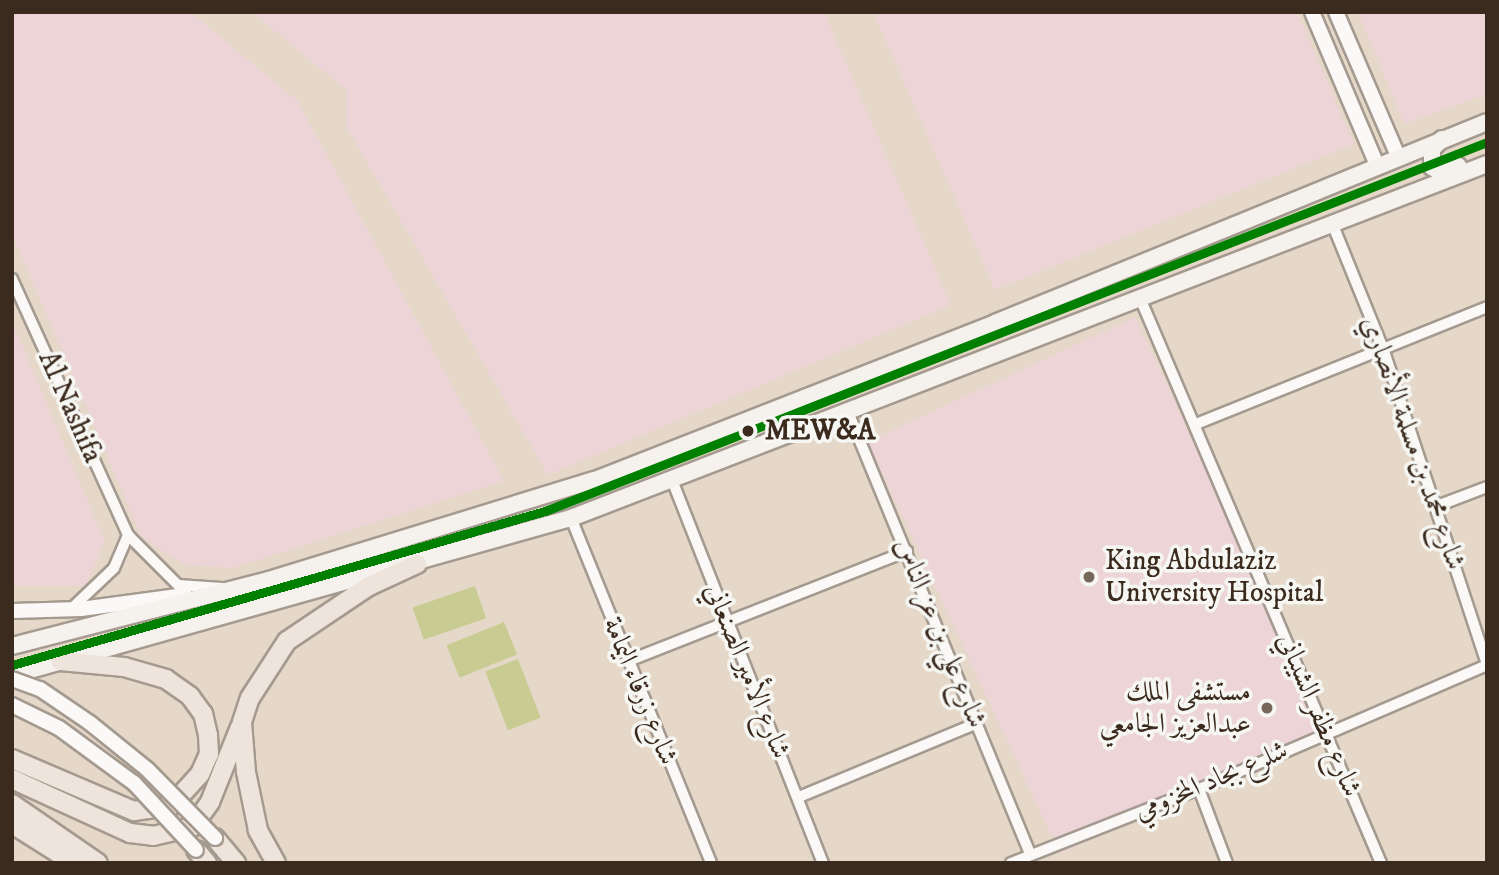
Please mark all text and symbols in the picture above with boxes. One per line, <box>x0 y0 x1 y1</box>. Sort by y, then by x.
street label: شارع محمد بن مسلمة الأنصاري <box>1354 312 1472 574</box>
street label: Al Nashifa <box>31 346 109 468</box>
place label: MEW&A <box>765 414 875 448</box>
marker: MEW&A <box>737 420 759 442</box>
street label: شارع علي بن عز الناس <box>887 533 993 733</box>
place label: King Abdulaziz University Hospital <box>1105 544 1323 610</box>
marker: King Abdulaziz University Hospital <box>1079 567 1099 587</box>
street label: شارع الأمير الصنعاني <box>697 578 797 764</box>
street label: شارع زرقاء اليمامة <box>595 612 685 770</box>
street label: شارع مظفر الشيباني <box>1269 628 1369 802</box>
place label: مستشفى الملك عبدالعزيز الجامعي <box>1099 675 1251 741</box>
marker: مستشفى الملك عبدالعزيز الجامعي <box>1257 698 1277 718</box>
street label: شلرع بجاد المخزومي <box>1129 734 1293 828</box>

